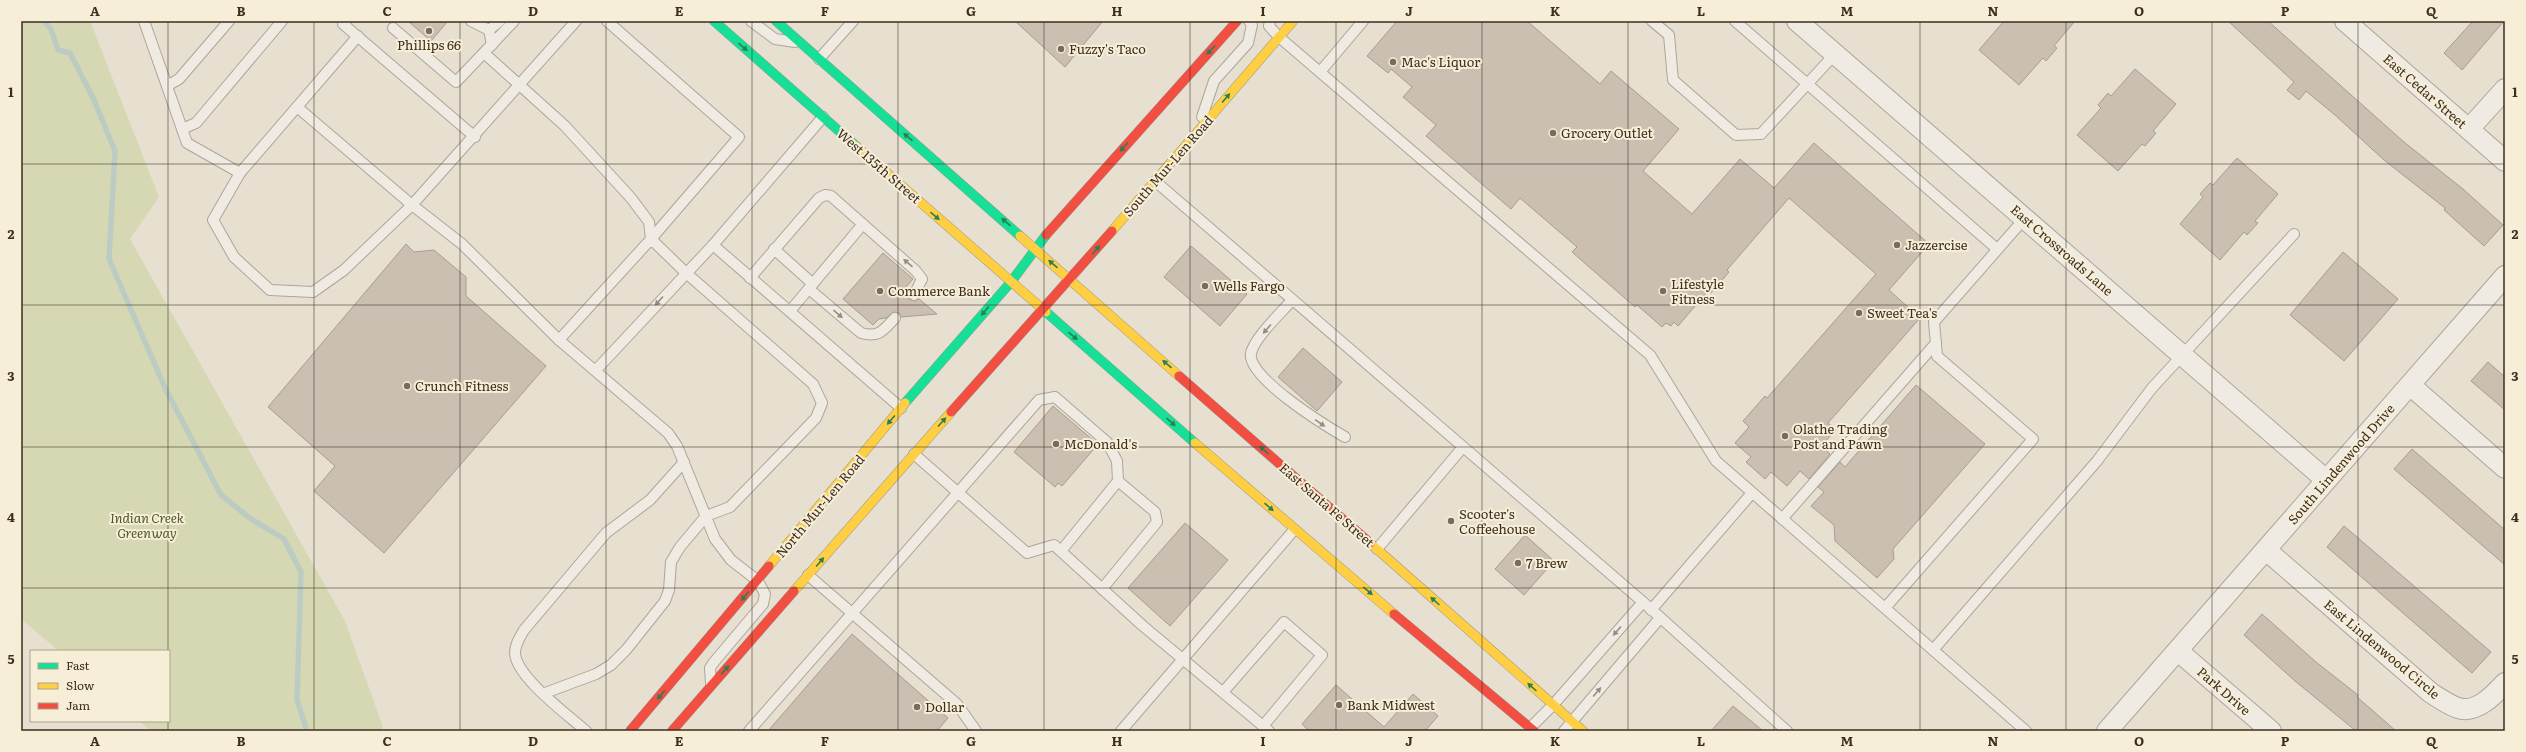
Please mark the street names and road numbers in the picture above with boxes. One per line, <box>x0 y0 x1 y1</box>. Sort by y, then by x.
street label: East Cedar Street <box>2379 49 2472 133</box>
street label: South Mur-Len Road <box>1118 111 1217 220</box>
street label: West 135th Street <box>833 124 926 208</box>
street label: East Crossroads Lane <box>2007 200 2118 300</box>
street label: South Lindenwood Drive <box>2283 399 2399 528</box>
street label: North Mur-Len Road <box>771 450 868 561</box>
street label: East Santa Fe Street <box>1276 458 1379 552</box>
street label: East Lindenwood Circle <box>2320 594 2445 703</box>
street label: Park Drive <box>2193 662 2255 719</box>

